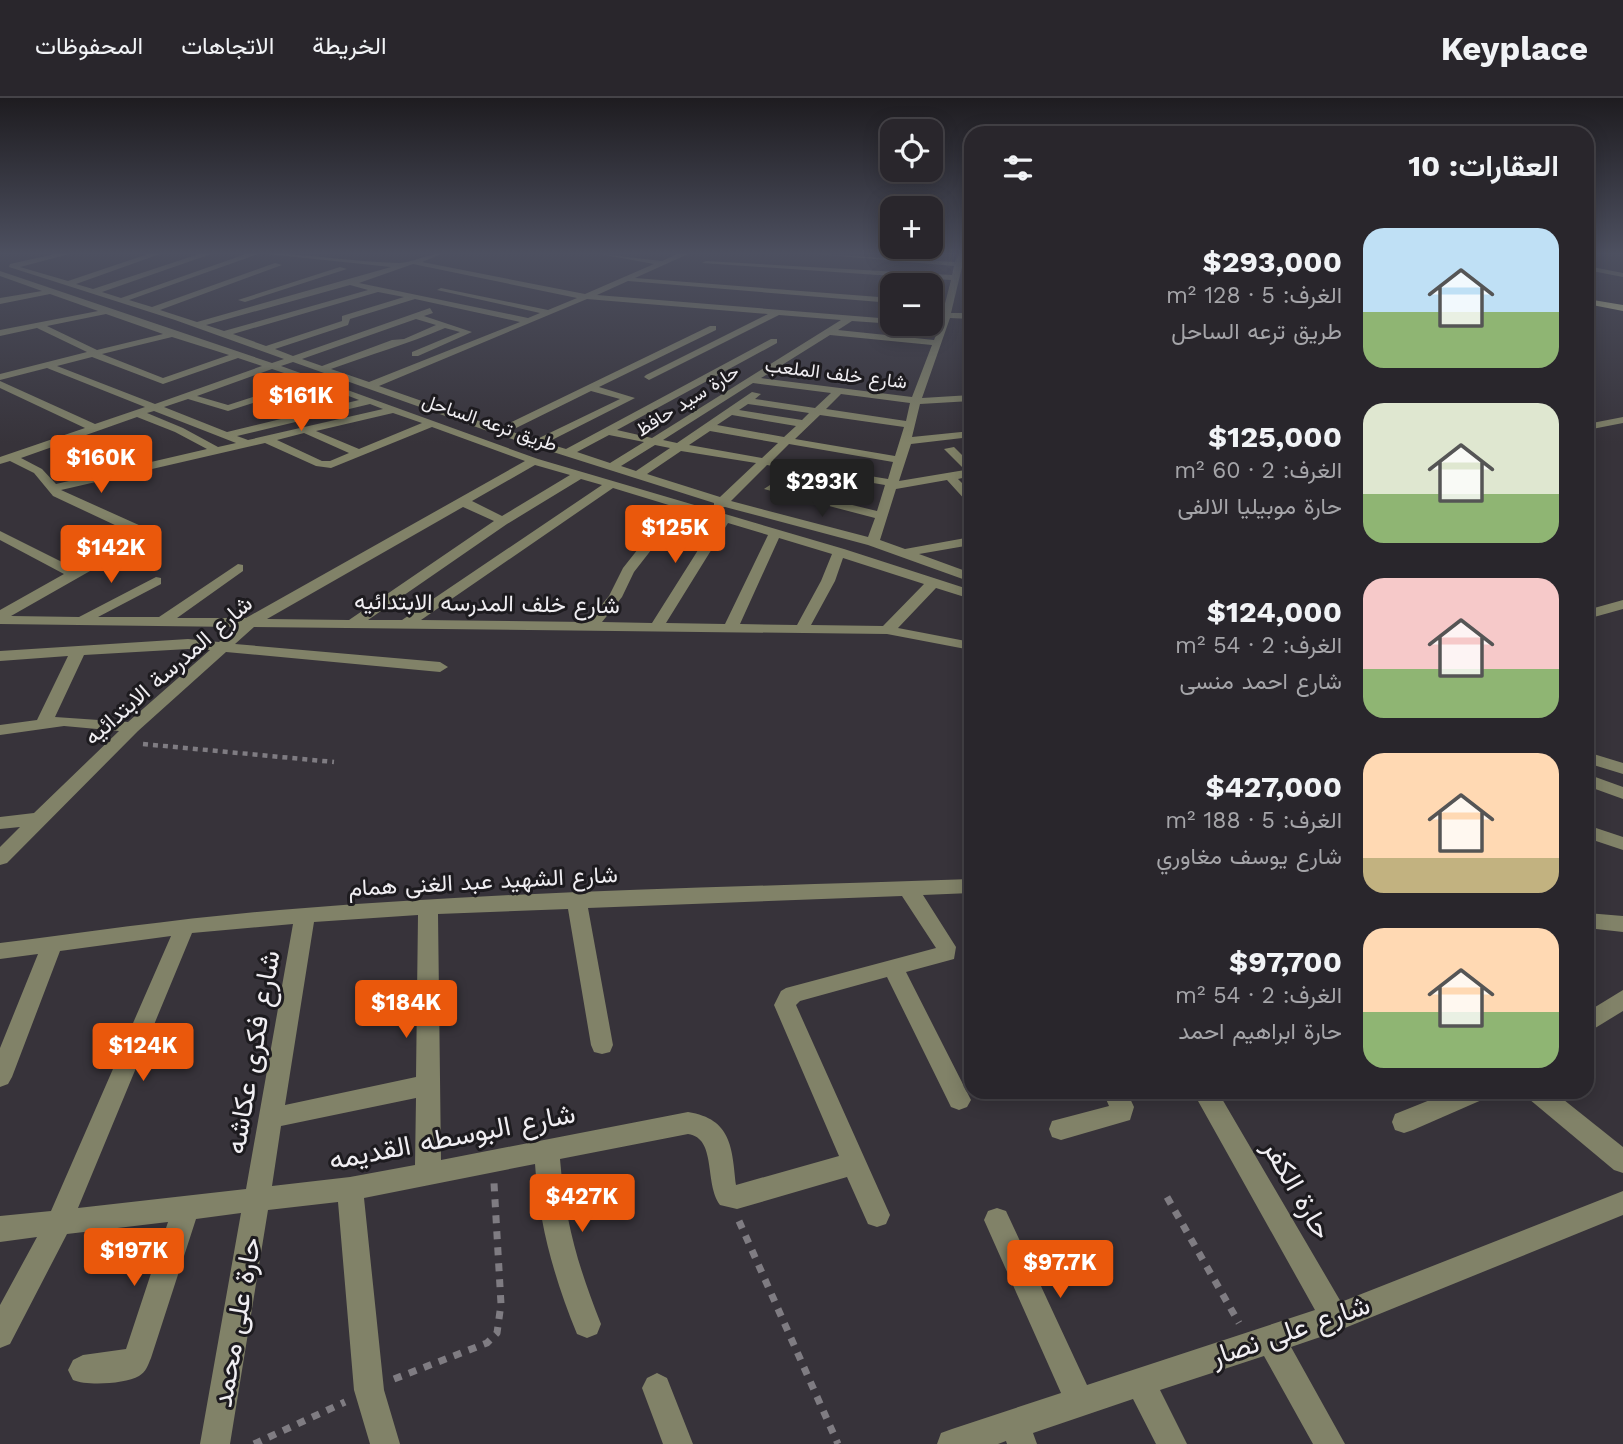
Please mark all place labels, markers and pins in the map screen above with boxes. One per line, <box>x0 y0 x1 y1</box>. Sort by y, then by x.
pin: $161K <box>252 374 350 433</box>
pin: $160K <box>52 436 150 495</box>
pin: $293K <box>773 460 871 519</box>
pin: $125K <box>626 505 724 565</box>
pin: $142K <box>62 526 160 585</box>
pin: $184K <box>357 981 455 1040</box>
pin: $124K <box>94 1024 192 1083</box>
pin: $427K <box>533 1174 631 1234</box>
pin: $197K <box>85 1228 183 1288</box>
pin: $97.7K <box>1003 1240 1117 1300</box>

